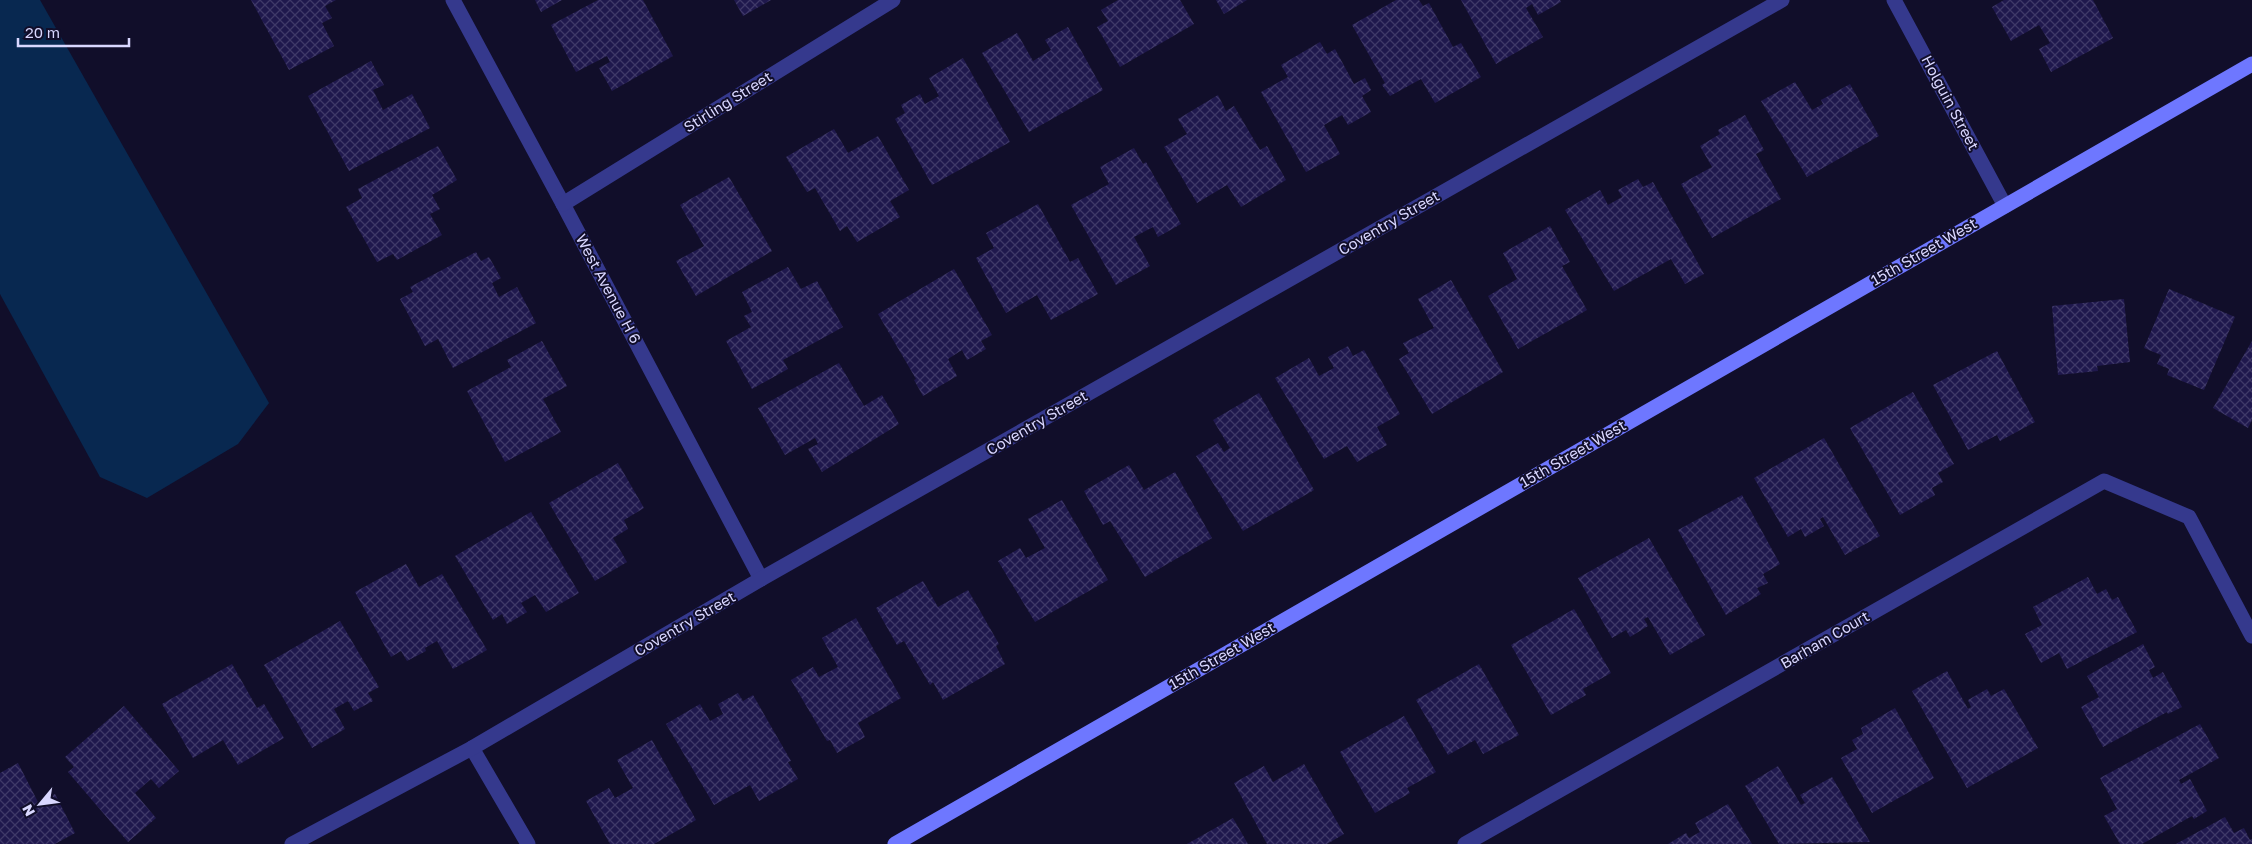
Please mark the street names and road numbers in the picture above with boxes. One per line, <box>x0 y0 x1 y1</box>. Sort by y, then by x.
street label: Holguin Street <box>1918 52 1983 153</box>
street label: Stirling Street <box>680 67 775 135</box>
street label: Coventry Street <box>1335 186 1442 258</box>
street label: 15th Street West <box>1867 213 1980 289</box>
street label: West Avenue H 6 <box>573 231 645 346</box>
street label: Coventry Street <box>983 386 1090 458</box>
street label: 15th Street West <box>1516 415 1629 491</box>
street label: Coventry Street <box>631 587 738 659</box>
street label: Barham Court <box>1777 606 1872 672</box>
street label: 15th Street West <box>1165 617 1278 693</box>

